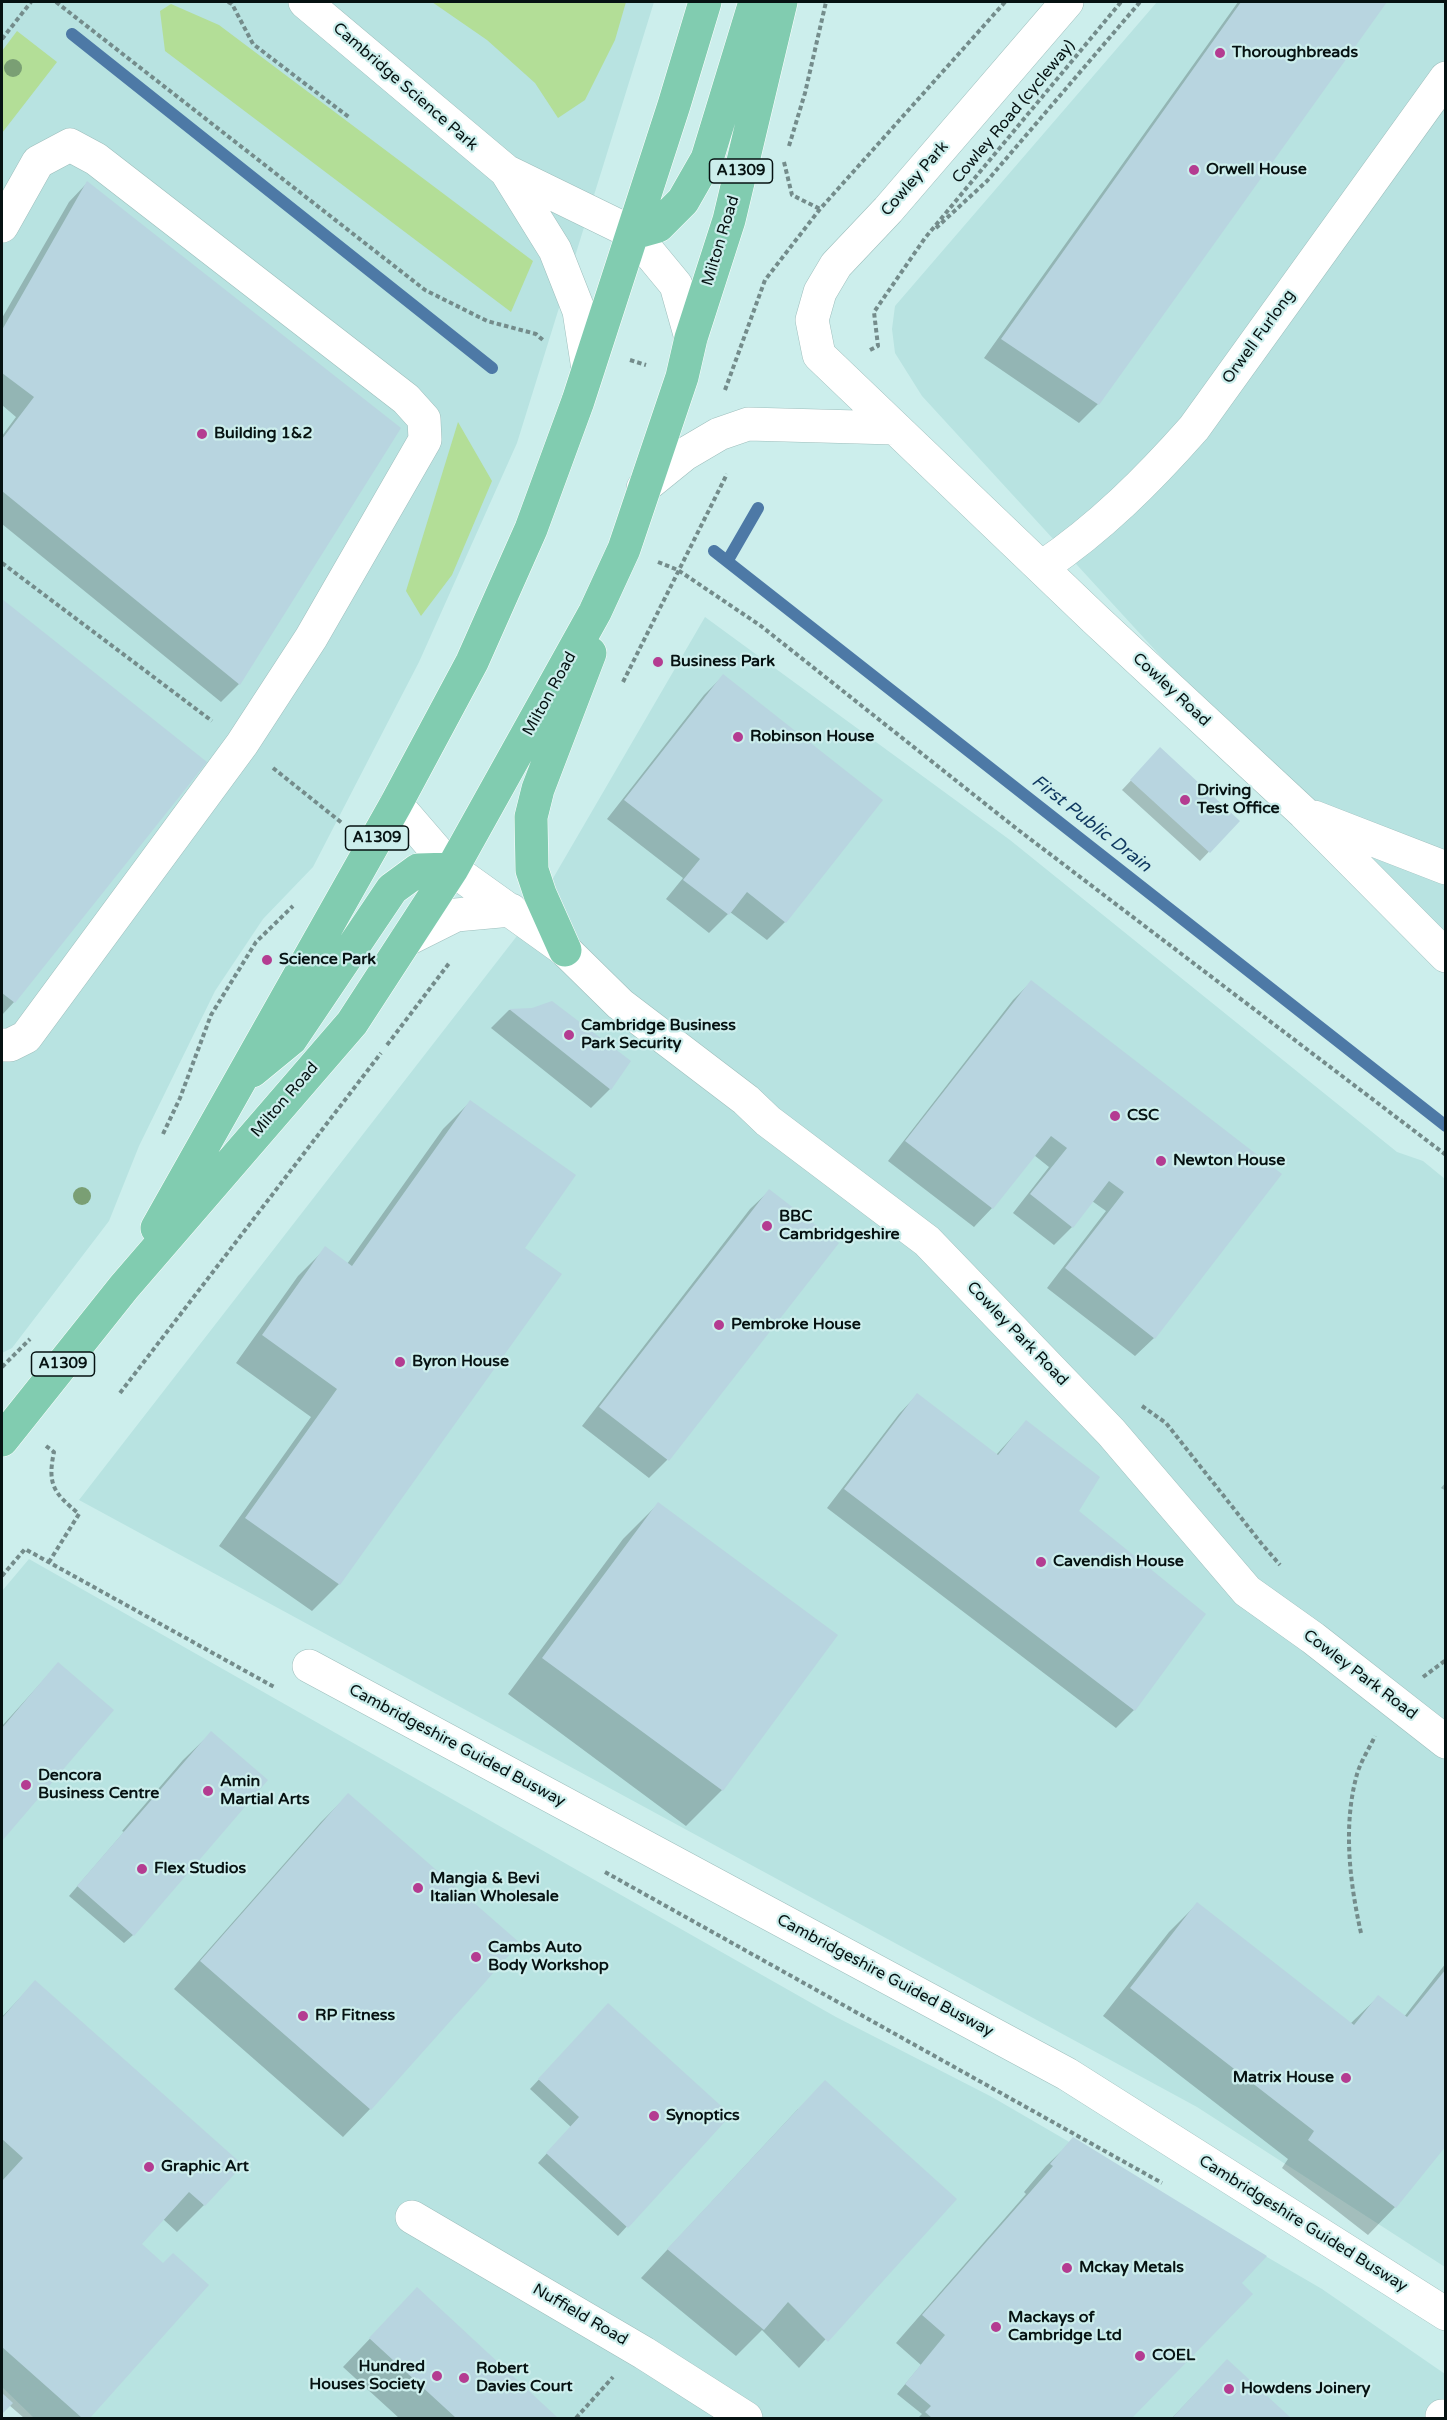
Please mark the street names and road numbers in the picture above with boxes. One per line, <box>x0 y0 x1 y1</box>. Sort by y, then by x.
street label: Cambridge Science Park <box>329 19 481 155</box>
street label: Cowley Road (cycleway) <box>948 37 1080 187</box>
street label: Cowley Park <box>877 138 953 220</box>
road number: A1309 <box>710 159 772 183</box>
street label: Milton Road <box>698 194 744 288</box>
street label: Orwell Furlong <box>1219 286 1299 388</box>
street label: Milton Road <box>519 649 581 739</box>
street label: Cowley Road <box>1128 649 1214 731</box>
road number: A1309 <box>346 826 409 850</box>
street label: Milton Road <box>247 1059 323 1141</box>
street label: Cowley Park Road <box>962 1278 1072 1390</box>
road number: A1309 <box>32 1352 94 1376</box>
street label: Cowley Park Road <box>1299 1626 1421 1724</box>
street label: Cambridgeshire Guided Busway <box>345 1681 569 1811</box>
street label: Cambridgeshire Guided Busway <box>773 1911 997 2041</box>
street label: Cambridgeshire Guided Busway <box>1195 2152 1411 2296</box>
street label: Nuffield Road <box>529 2280 631 2350</box>

